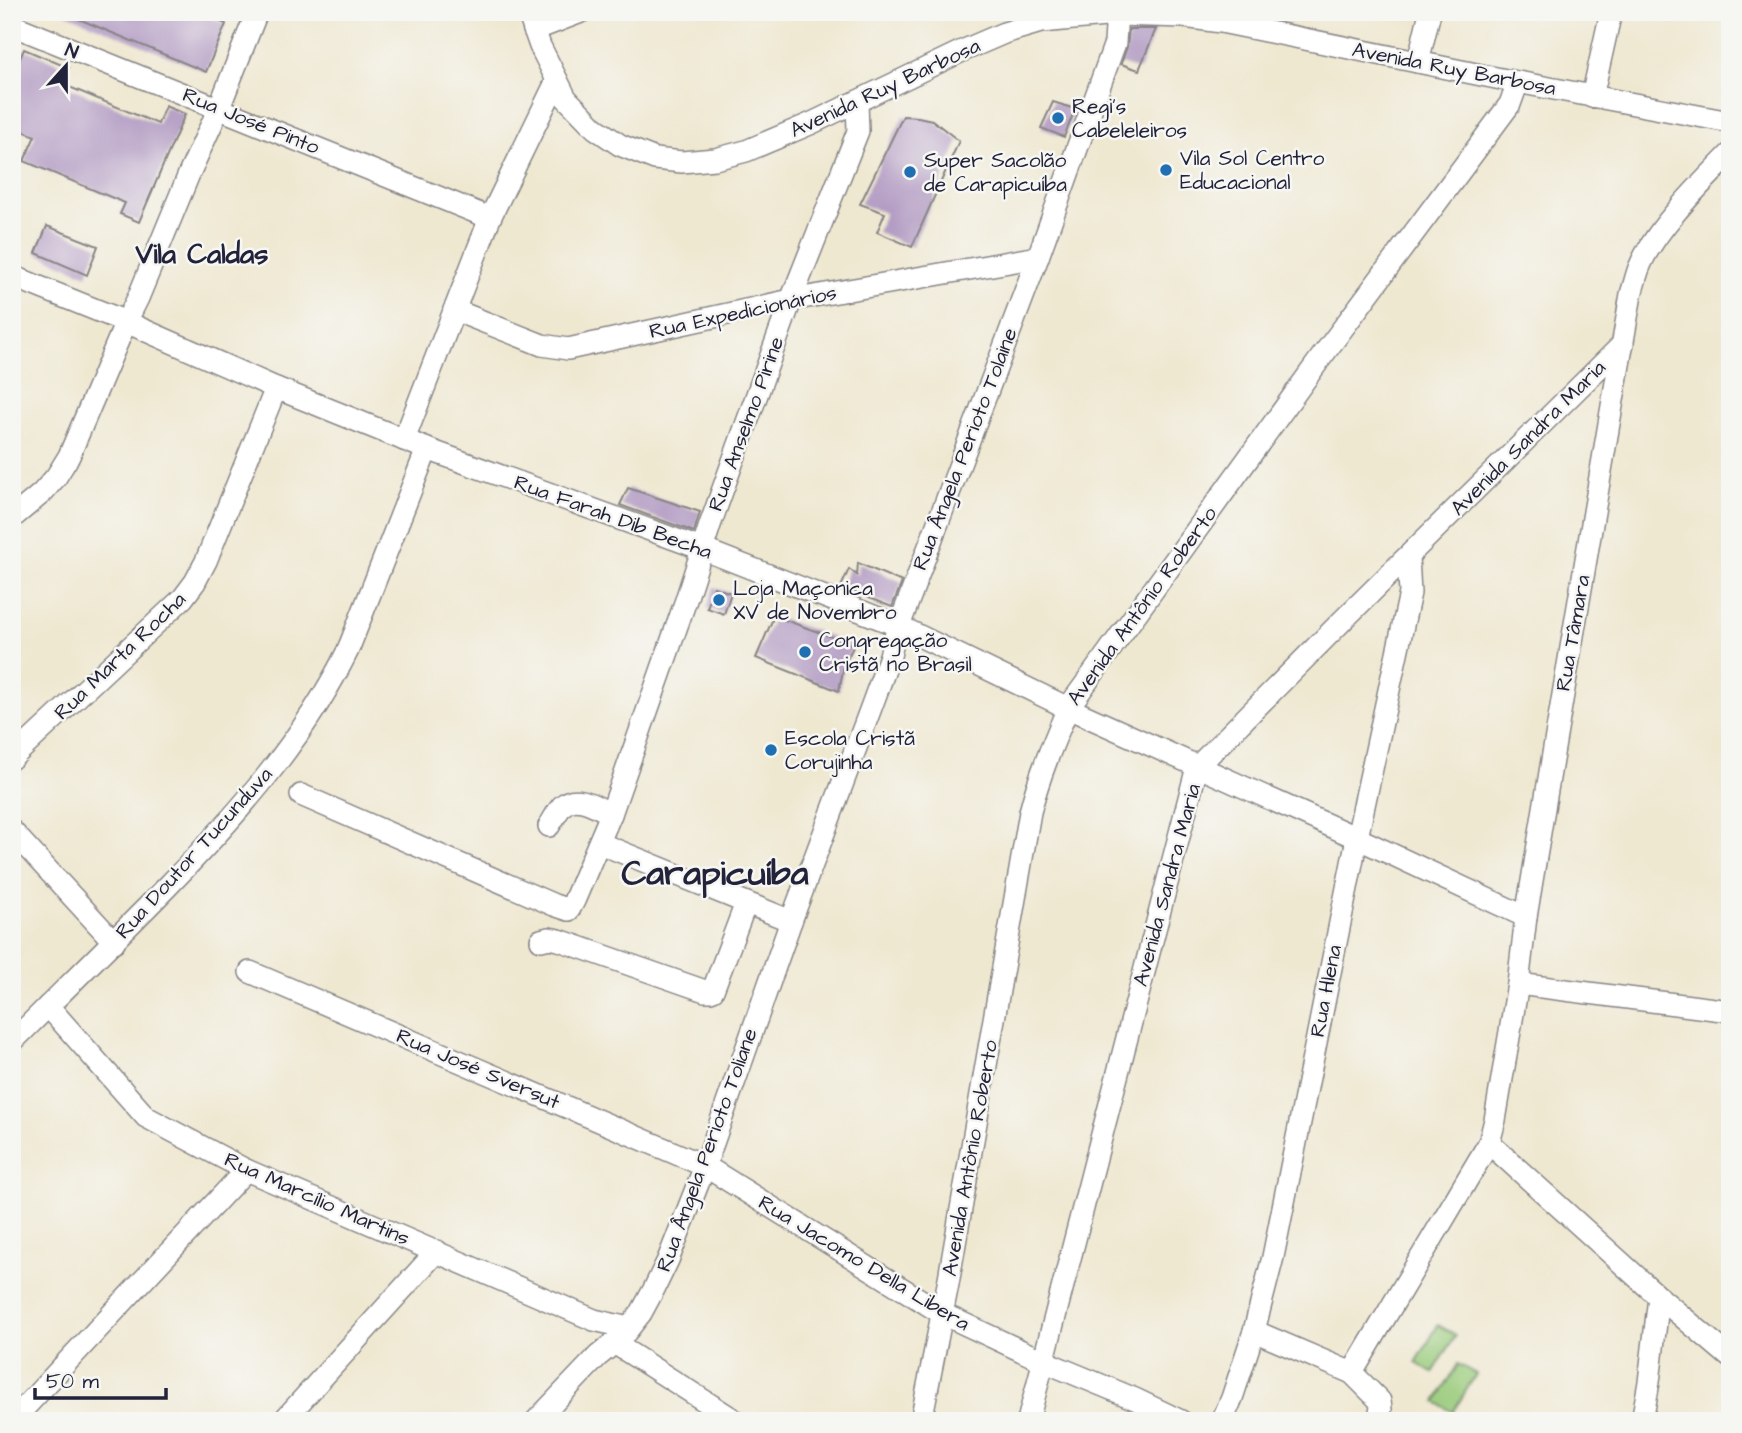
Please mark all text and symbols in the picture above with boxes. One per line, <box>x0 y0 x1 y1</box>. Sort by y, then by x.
street label: Avenida Ruy Barbosa <box>785 31 986 147</box>
north arrow <box>32 32 102 102</box>
street label: Avenida Ruy Barbosa <box>1349 35 1559 105</box>
text: N <box>61 37 82 66</box>
street label: Rua José Pinto <box>178 80 324 162</box>
place label: Regi's Cabeleleiros <box>1072 92 1187 145</box>
marker: Regi's Cabeleleiros <box>1050 110 1066 126</box>
place label: Vila Sol Centro Educacional <box>1180 144 1325 197</box>
place label: Super Sacolão de Carapicuíba <box>924 146 1067 200</box>
marker: Vila Sol Centro Educacional <box>1158 162 1174 178</box>
marker: Super Sacolão de Carapicuíba <box>902 164 918 180</box>
district label: Vila Caldas <box>135 235 268 274</box>
street label: Rua Expedicionários <box>647 278 839 347</box>
street label: Rua Ângela Perioto Tolaine <box>905 324 1026 575</box>
street label: Rua Anselmo Pirine <box>701 333 791 515</box>
street label: Avenida Sandra Maria <box>1444 354 1612 522</box>
street label: Rua Farah Dib Becha <box>510 468 716 566</box>
street label: Avenida Antônio Roberto <box>1060 501 1224 711</box>
street label: Rua Tâmara <box>1548 572 1598 694</box>
place label: Loja Maçonica XV de Novembro <box>733 574 897 627</box>
street label: Rua Marta Rocha <box>48 585 193 727</box>
marker: Loja Maçonica XV de Novembro <box>711 592 727 608</box>
place label: Congregação Cristã no Brasil <box>819 626 972 679</box>
marker: Congregação Cristã no Brasil <box>797 644 813 660</box>
place label: Escola Cristã Corujinha <box>785 724 915 777</box>
marker: Escola Cristã Corujinha <box>763 742 779 758</box>
street label: Rua Doutor Tucunduva <box>109 760 279 945</box>
street label: Avenida Sandra Maria <box>1126 780 1208 990</box>
district label: Carapicuíba <box>621 849 809 899</box>
street label: Rua Hlena <box>1303 942 1349 1040</box>
street label: Rua José Sversut <box>392 1021 565 1117</box>
street label: Rua Ângela Perioto Toliane <box>649 1024 766 1277</box>
street label: Avenida Antônio Roberto <box>935 1038 1005 1278</box>
street label: Rua Marcílio Martins <box>220 1145 414 1253</box>
street label: Rua Jacomo Della Libera <box>753 1188 975 1338</box>
scale bar <box>35 1356 166 1400</box>
text: 50 m <box>46 1367 100 1396</box>

